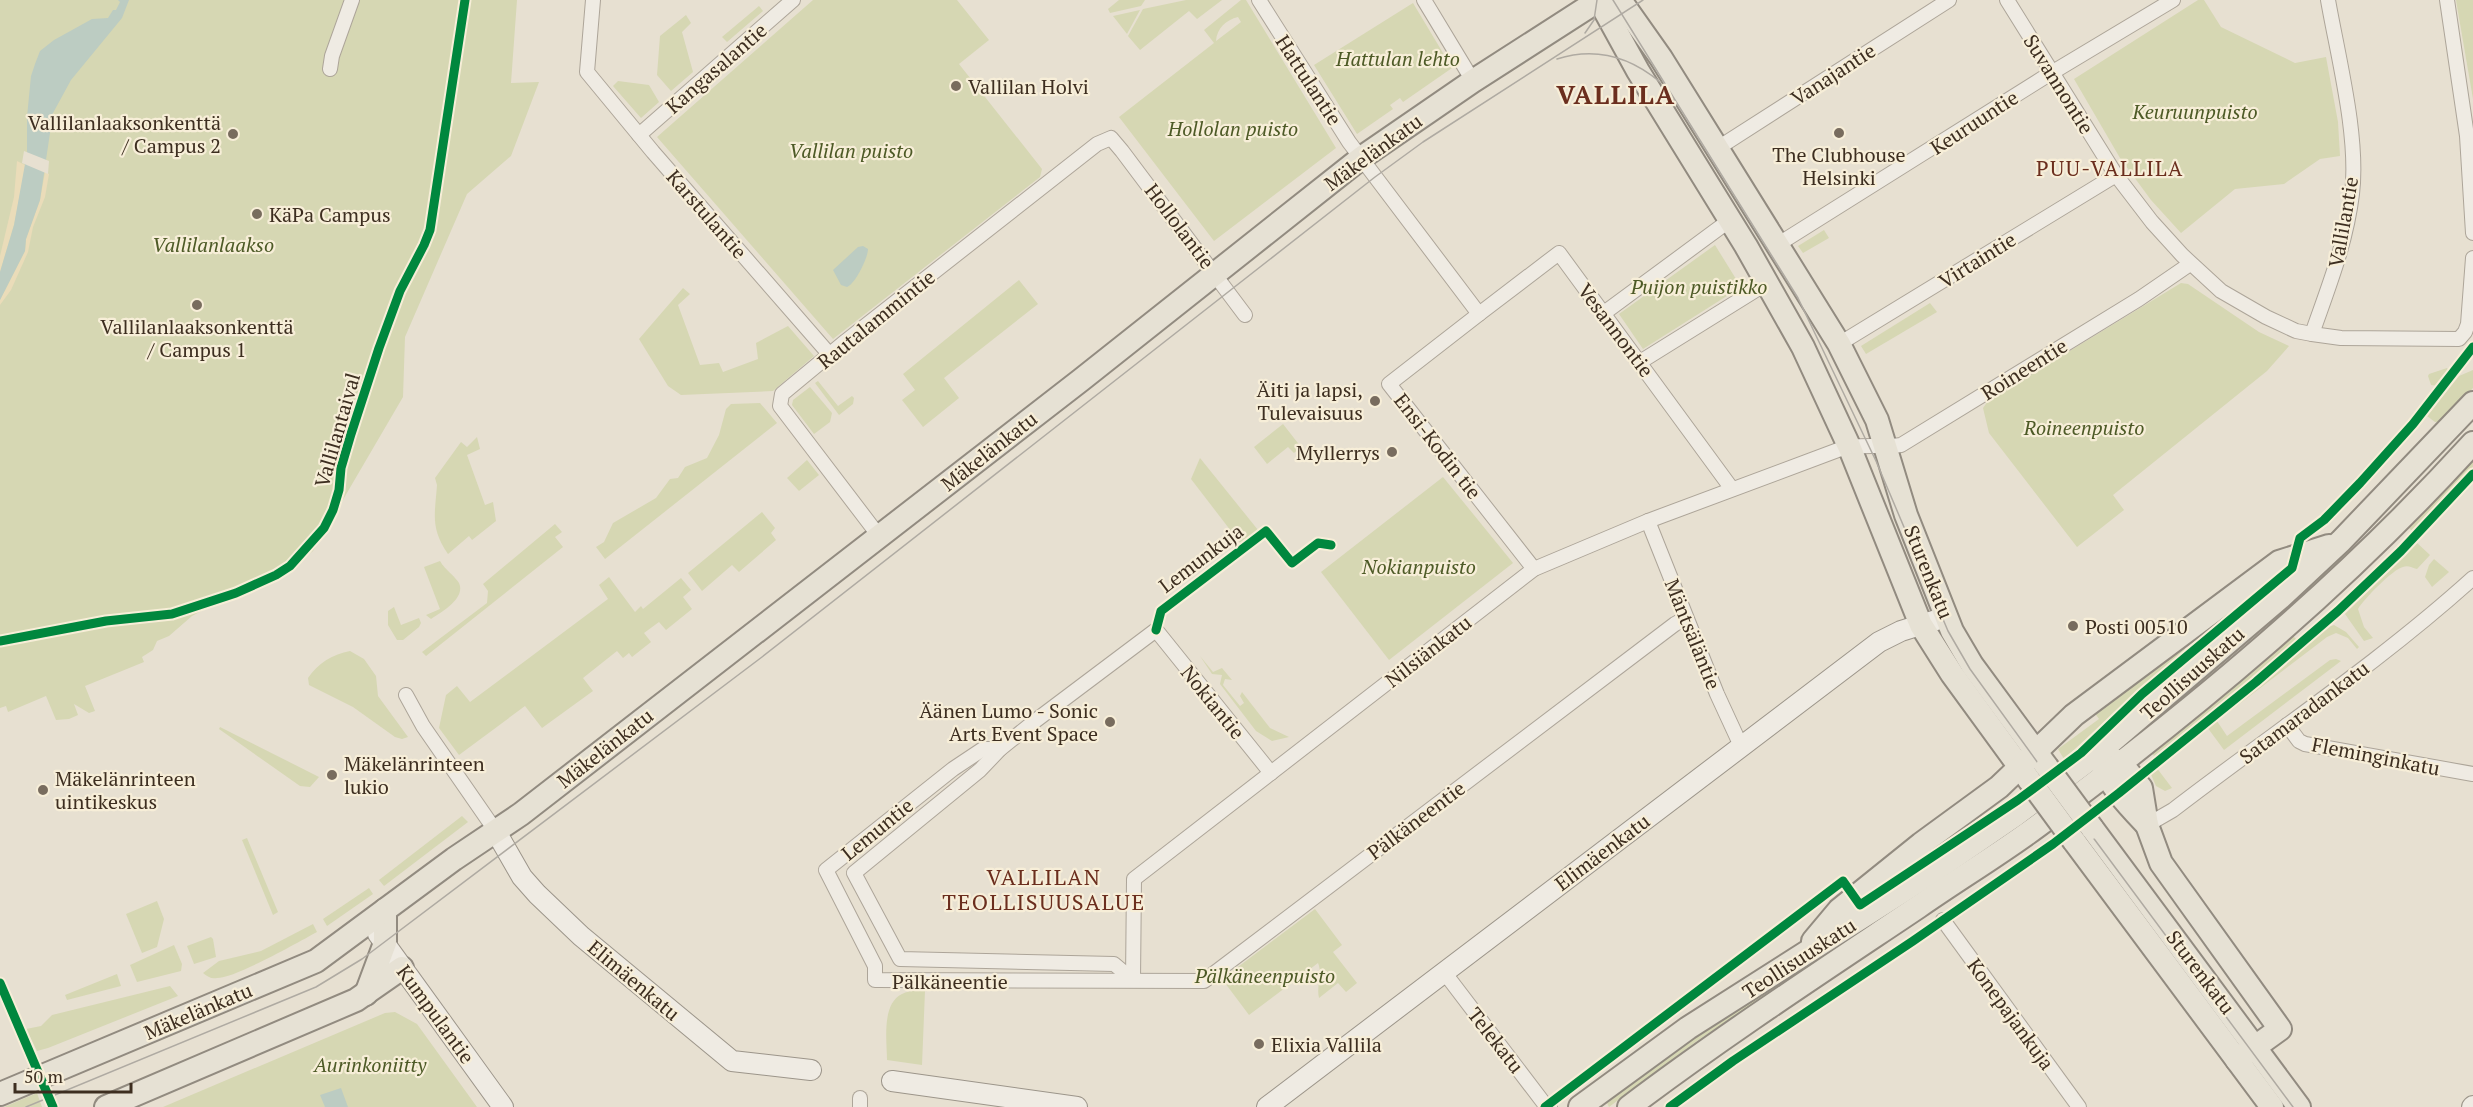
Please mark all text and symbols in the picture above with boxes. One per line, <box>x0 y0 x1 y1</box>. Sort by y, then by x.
street label: Kangasalantie <box>660 17 772 119</box>
street label: Suvannontie <box>2018 29 2100 139</box>
street label: Hattulantie <box>1270 30 1348 130</box>
street label: Vanajantie <box>1786 37 1880 111</box>
park label: Hattulan lehto <box>1335 45 1460 72</box>
place label: Vallilan Holvi <box>968 73 1089 100</box>
district label: VALLILA <box>1556 77 1676 111</box>
marker: Vallilan Holvi <box>949 79 963 93</box>
street label: Keuruuntie <box>1925 84 2023 160</box>
park label: Keuruunpuisto <box>2131 98 2258 125</box>
street label: Mäkelänkatu <box>1319 107 1427 197</box>
place label: Vallilanlaaksonkenttä / Campus 2 <box>28 109 221 159</box>
park label: Hollolan puisto <box>1167 115 1298 142</box>
marker: The Clubhouse Helsinki <box>1832 126 1846 140</box>
marker: Vallilanlaaksonkenttä / Campus 2 <box>226 127 240 141</box>
park label: Vallilan puisto <box>789 137 913 164</box>
place label: The Clubhouse Helsinki <box>1772 141 1906 191</box>
district label: PUU-VALLILA <box>2036 154 2184 182</box>
street label: Karstulantie <box>661 164 753 264</box>
street label: Vallilantie <box>2322 174 2364 270</box>
street label: Hollolantie <box>1139 178 1221 274</box>
place label: KäPa Campus <box>269 201 391 228</box>
marker: KäPa Campus <box>250 207 264 221</box>
street label: Virtaintie <box>1933 226 2021 294</box>
park label: Vallilanlaakso <box>152 231 274 258</box>
street label: Rautalammintie <box>812 263 940 375</box>
park label: Puijon puistikko <box>1630 273 1767 300</box>
street label: Vesannontie <box>1572 278 1660 382</box>
marker: Vallilanlaaksonkenttä / Campus 1 <box>190 298 204 312</box>
place label: Vallilanlaaksonkenttä / Campus 1 <box>100 313 294 363</box>
street label: Roineentie <box>1976 332 2072 406</box>
street label: Vallilantaival <box>308 370 366 490</box>
place label: Äiti ja lapsi, Tulevaisuus <box>1257 376 1363 426</box>
street label: Ensi-Kodin tie <box>1388 388 1488 504</box>
marker: Äiti ja lapsi, Tulevaisuus <box>1368 394 1382 408</box>
street label: Mäkelänkatu <box>935 405 1043 497</box>
park label: Roineenpuisto <box>2023 414 2144 441</box>
place label: Myllerrys <box>1296 439 1380 466</box>
marker: Myllerrys <box>1385 445 1399 459</box>
street label: Lemunkuja <box>1153 517 1249 599</box>
street label: Sturenkatu <box>1898 521 1960 623</box>
park label: Nokianpuisto <box>1361 553 1476 580</box>
street label: Mäntsäläntie <box>1659 575 1727 693</box>
street label: Nilsiänkatu <box>1379 609 1477 693</box>
place label: Posti 00510 <box>2085 613 2188 640</box>
marker: Posti 00510 <box>2066 619 2080 633</box>
street label: Teollisuuskatu <box>2134 620 2250 726</box>
street label: Satamaradankatu <box>2234 654 2374 770</box>
street label: Nokiantie <box>1175 659 1251 745</box>
place label: Äänen Lumo - Sonic Arts Event Space <box>919 697 1098 747</box>
street label: Mäkelänkatu <box>551 702 659 794</box>
marker: Äänen Lumo - Sonic Arts Event Space <box>1103 715 1117 729</box>
street label: Fleminginkatu <box>2310 730 2442 782</box>
place label: Mäkelänrinteen lukio <box>344 750 485 800</box>
place label: Mäkelänrinteen uintikeskus <box>55 765 196 815</box>
marker: Mäkelänrinteen lukio <box>325 768 339 782</box>
street label: Pälkäneentie <box>1362 774 1470 866</box>
marker: Mäkelänrinteen uintikeskus <box>36 783 50 797</box>
street label: Lemuntie <box>835 792 919 866</box>
street label: Elimäenkatu <box>1549 807 1655 897</box>
district label: VALLILAN TEOLLISUUSALUE <box>942 862 1146 916</box>
street label: Teollisuuskatu <box>1737 911 1861 1005</box>
street label: Sturenkatu <box>2161 925 2241 1019</box>
street label: Elimäenkatu <box>582 934 686 1026</box>
street label: Konepajankuja <box>1961 953 2061 1075</box>
street label: Kumpulantie <box>391 959 481 1069</box>
park label: Pälkäneenpuisto <box>1194 962 1335 989</box>
street label: Pälkäneentie <box>892 968 1008 995</box>
street label: Mäkelänkatu <box>140 976 256 1046</box>
street label: Telekatu <box>1462 1002 1530 1078</box>
place label: Elixia Vallila <box>1271 1031 1382 1058</box>
marker: Elixia Vallila <box>1252 1037 1266 1051</box>
park label: Aurinkoniitty <box>313 1051 427 1078</box>
scale bar <box>15 1056 130 1094</box>
text: 50 m <box>24 1064 64 1088</box>

